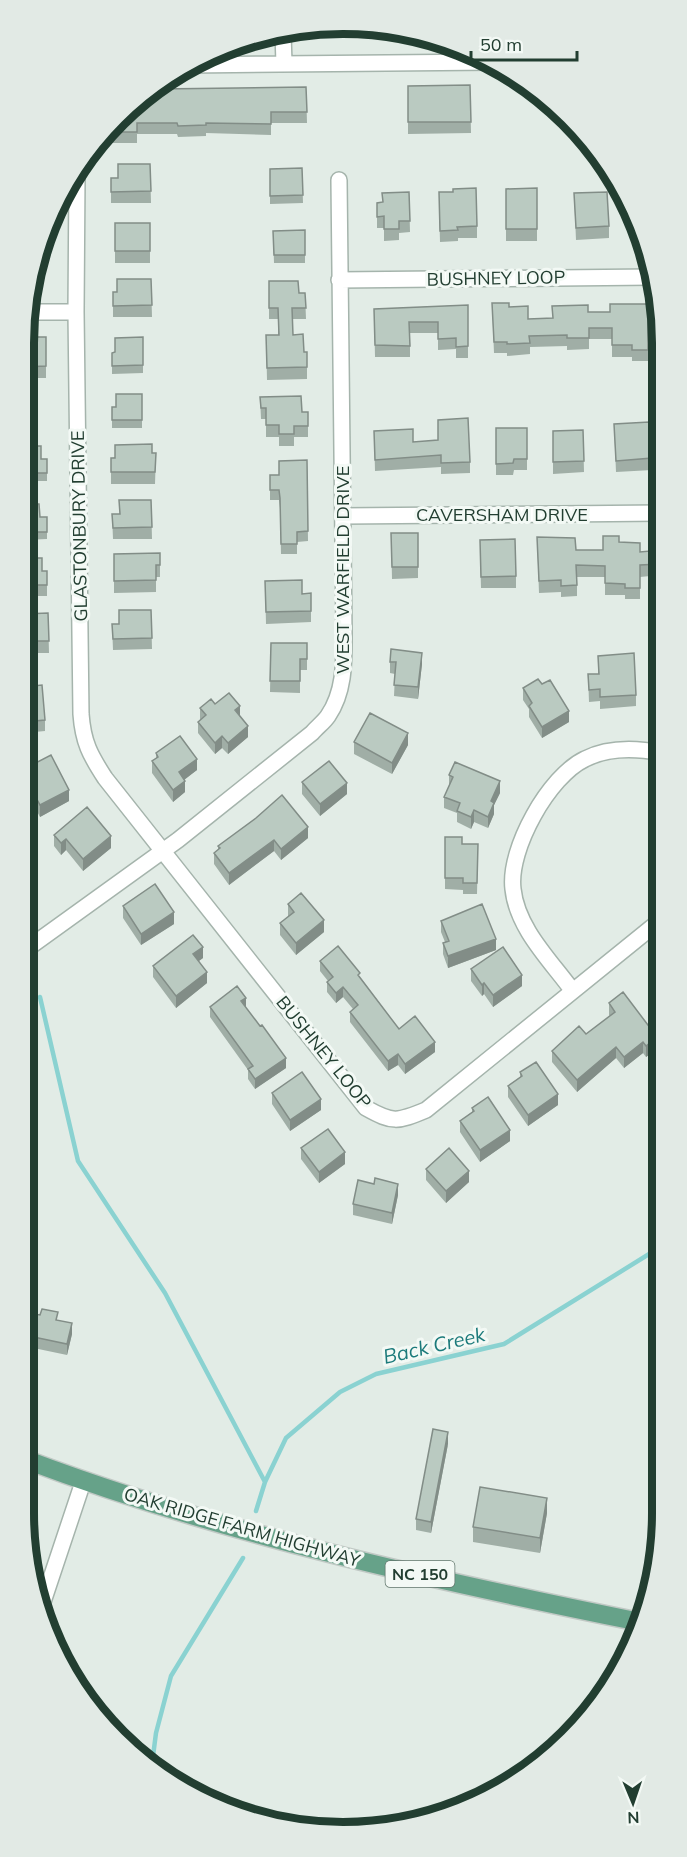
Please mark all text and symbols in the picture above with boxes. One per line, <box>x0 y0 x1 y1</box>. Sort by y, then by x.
scale bar <box>471 24 578 62</box>
text: 50 m <box>480 33 522 56</box>
street label: BUSHNEY LOOP <box>427 265 565 291</box>
street label: GLASTONBURY DRIVE <box>66 430 92 622</box>
street label: WEST WARFIELD DRIVE <box>331 466 354 674</box>
street label: CAVERSHAM DRIVE <box>416 503 588 526</box>
street label: BUSHNEY LOOP <box>271 991 377 1113</box>
water label: Back Creek <box>381 1321 488 1369</box>
street label: OAK RIDGE FARM HIGHWAY <box>121 1482 364 1572</box>
road number: NC 150 <box>386 1561 454 1587</box>
north arrow <box>603 1773 663 1833</box>
text: N <box>627 1808 640 1828</box>

